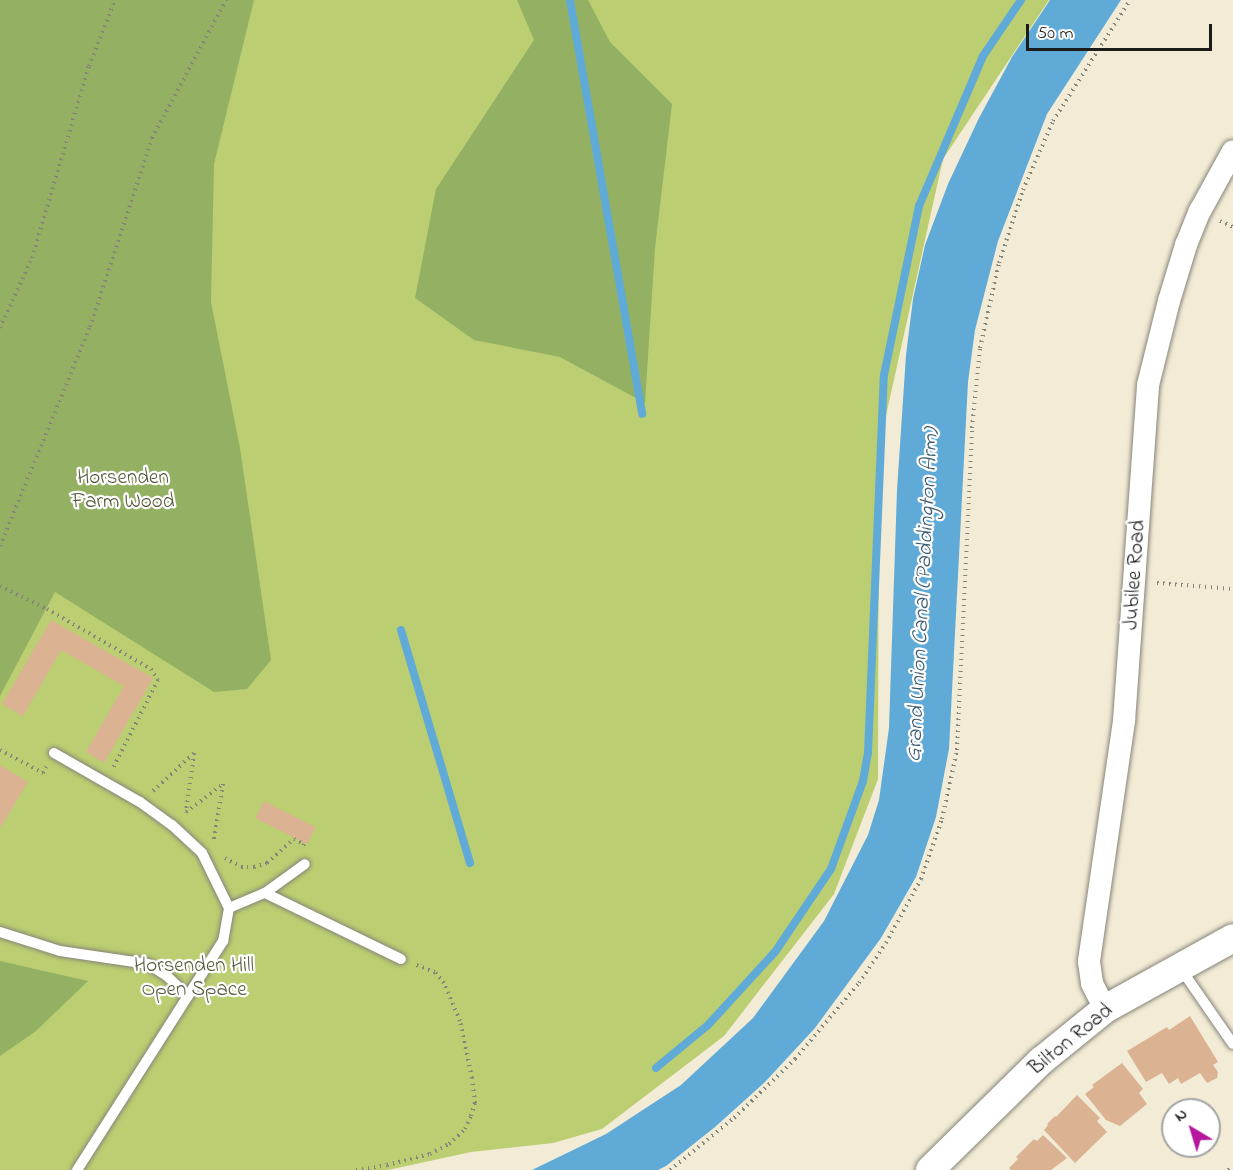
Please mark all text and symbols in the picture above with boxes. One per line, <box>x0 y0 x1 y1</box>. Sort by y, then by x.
scale bar <box>1029 12 1215 50</box>
text: 50 m <box>1037 21 1074 47</box>
water label: Grand Union Canal (Paddington Arm) <box>902 427 946 763</box>
park label: Horsenden Farm Wood <box>72 465 174 515</box>
street label: Jubilee Road <box>1119 519 1151 631</box>
park label: Horsenden Hill Open Space <box>134 953 254 1003</box>
street label: Bilton Road <box>1024 999 1118 1081</box>
north arrow <box>1161 1098 1221 1158</box>
text: N <box>1170 1103 1193 1128</box>

